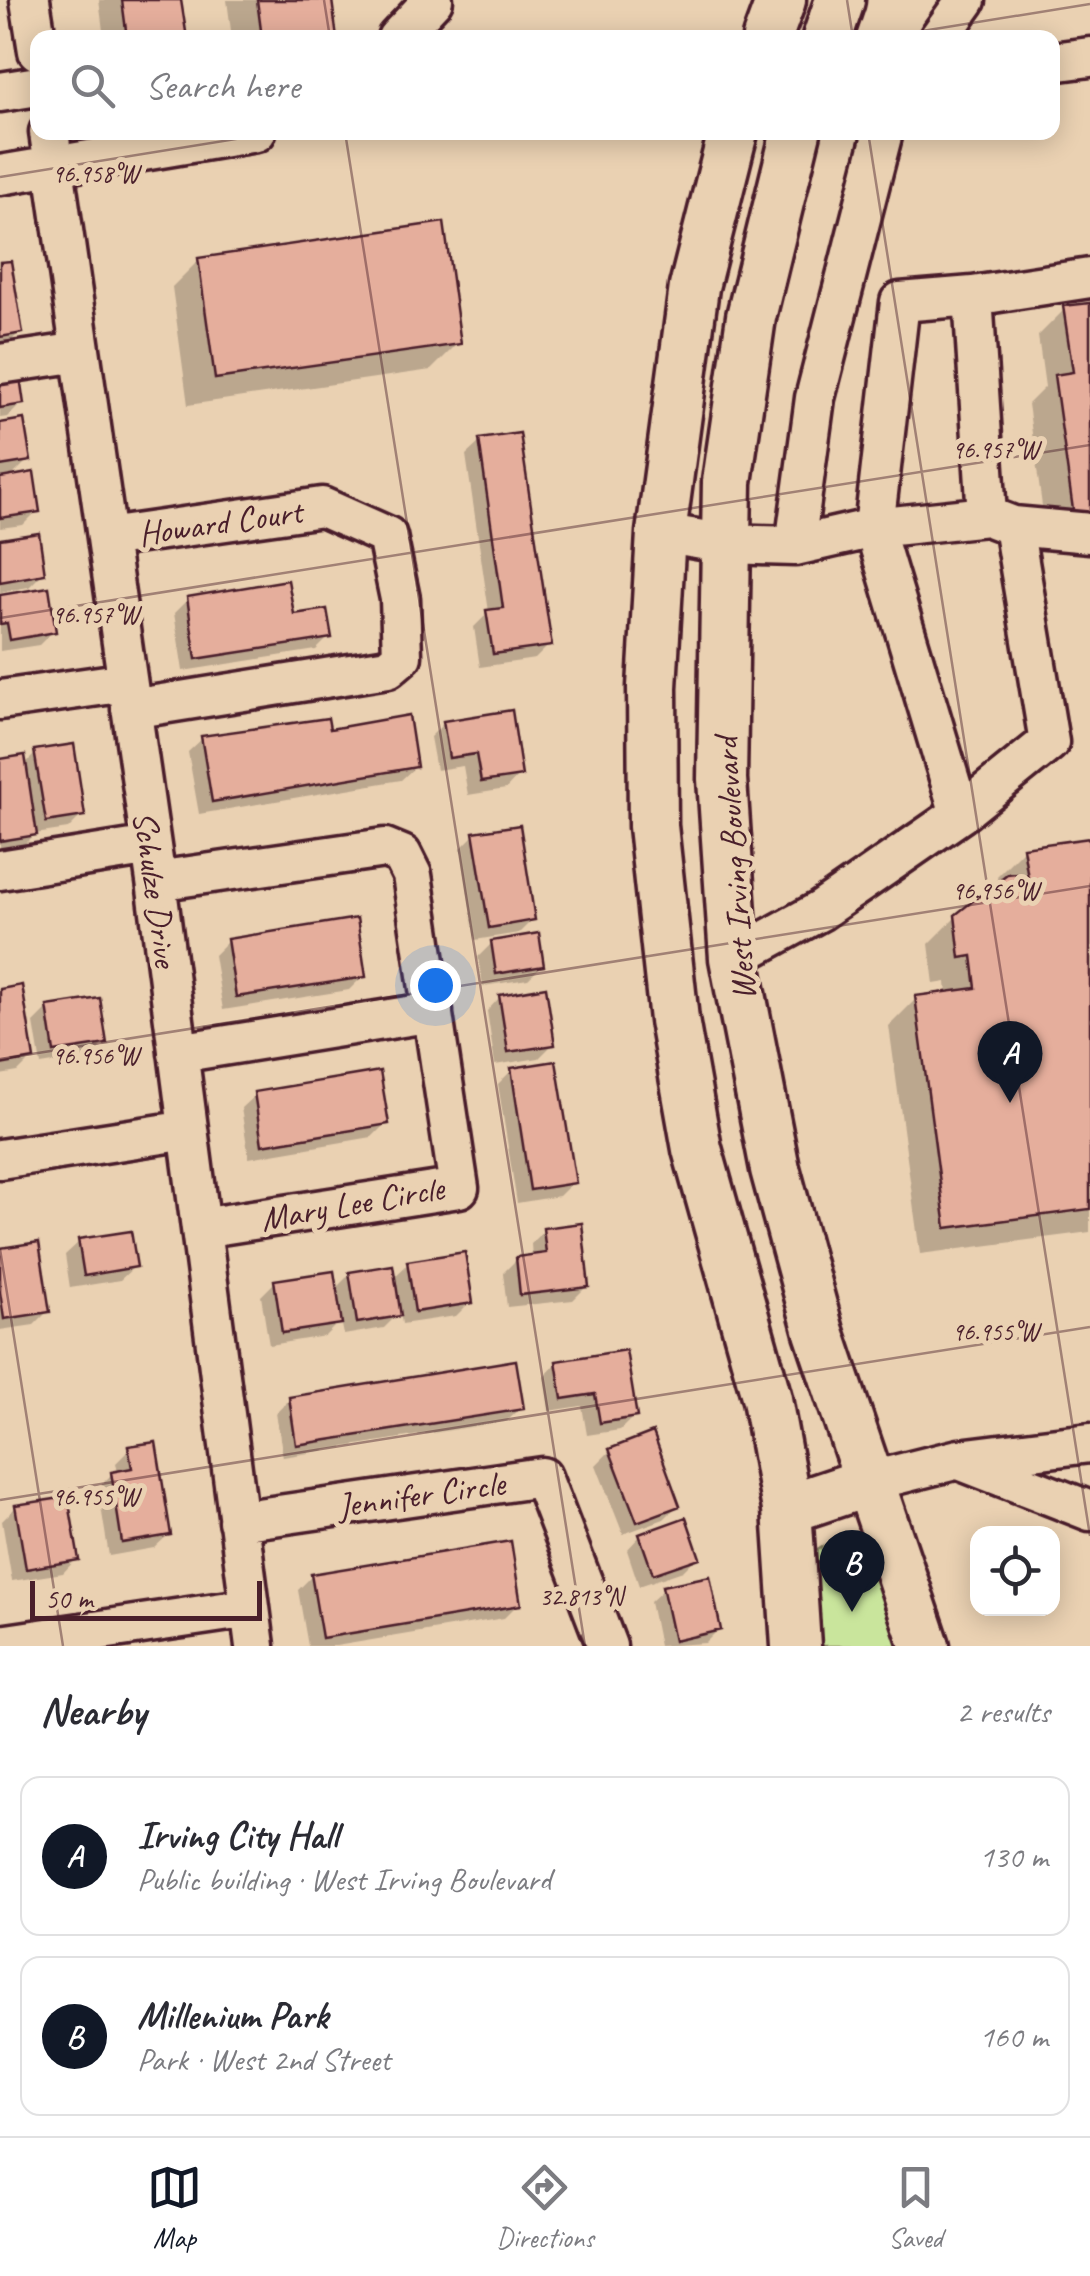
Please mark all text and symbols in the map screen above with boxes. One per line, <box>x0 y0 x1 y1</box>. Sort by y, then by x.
search box <box>30 30 1060 140</box>
icon: search <box>65 58 120 113</box>
text: Search here <box>145 62 300 109</box>
text: 96.958°W <box>52 158 142 190</box>
text: 96.957°W <box>952 434 1042 466</box>
street label: Howard Court <box>135 488 308 556</box>
text: 96.957°W <box>52 599 142 631</box>
street label: West Irving Boulevard <box>703 731 766 1002</box>
street label: Schulze Drive <box>122 808 189 972</box>
text: 96.956°W <box>952 875 1042 907</box>
your location <box>410 960 461 1011</box>
pin: A <box>978 1020 1042 1103</box>
text: 96.956°W <box>52 1040 142 1072</box>
street label: Mary Lee Circle <box>257 1165 450 1242</box>
text: 96.955°W <box>952 1316 1042 1348</box>
street label: Jennifer Circle <box>333 1460 510 1529</box>
text: 96.955°W <box>52 1481 142 1513</box>
map controls <box>970 1526 1060 1616</box>
button: locate <box>970 1526 1060 1616</box>
pin: B <box>820 1530 884 1612</box>
scale bar <box>30 1576 262 1620</box>
text: 50 m <box>45 1581 93 1616</box>
text: 32.813°N <box>539 1581 627 1613</box>
text: Nearby <box>40 1685 146 1738</box>
text: 2 results <box>956 1691 1050 1732</box>
text: Irving City Hall <box>137 1812 338 1859</box>
text: A <box>66 1836 83 1877</box>
text: 130 m <box>979 1836 1048 1877</box>
text: Public building · West Irving Boulevard <box>137 1859 551 1900</box>
text: Millenium Park <box>137 1992 328 2039</box>
text: B <box>66 2016 83 2057</box>
text: 160 m <box>979 2016 1048 2057</box>
text: Park · West 2nd Street <box>137 2039 390 2080</box>
tab: Map <box>147 2160 202 2255</box>
tab: Directions <box>496 2160 594 2255</box>
tab: Saved <box>888 2160 943 2255</box>

